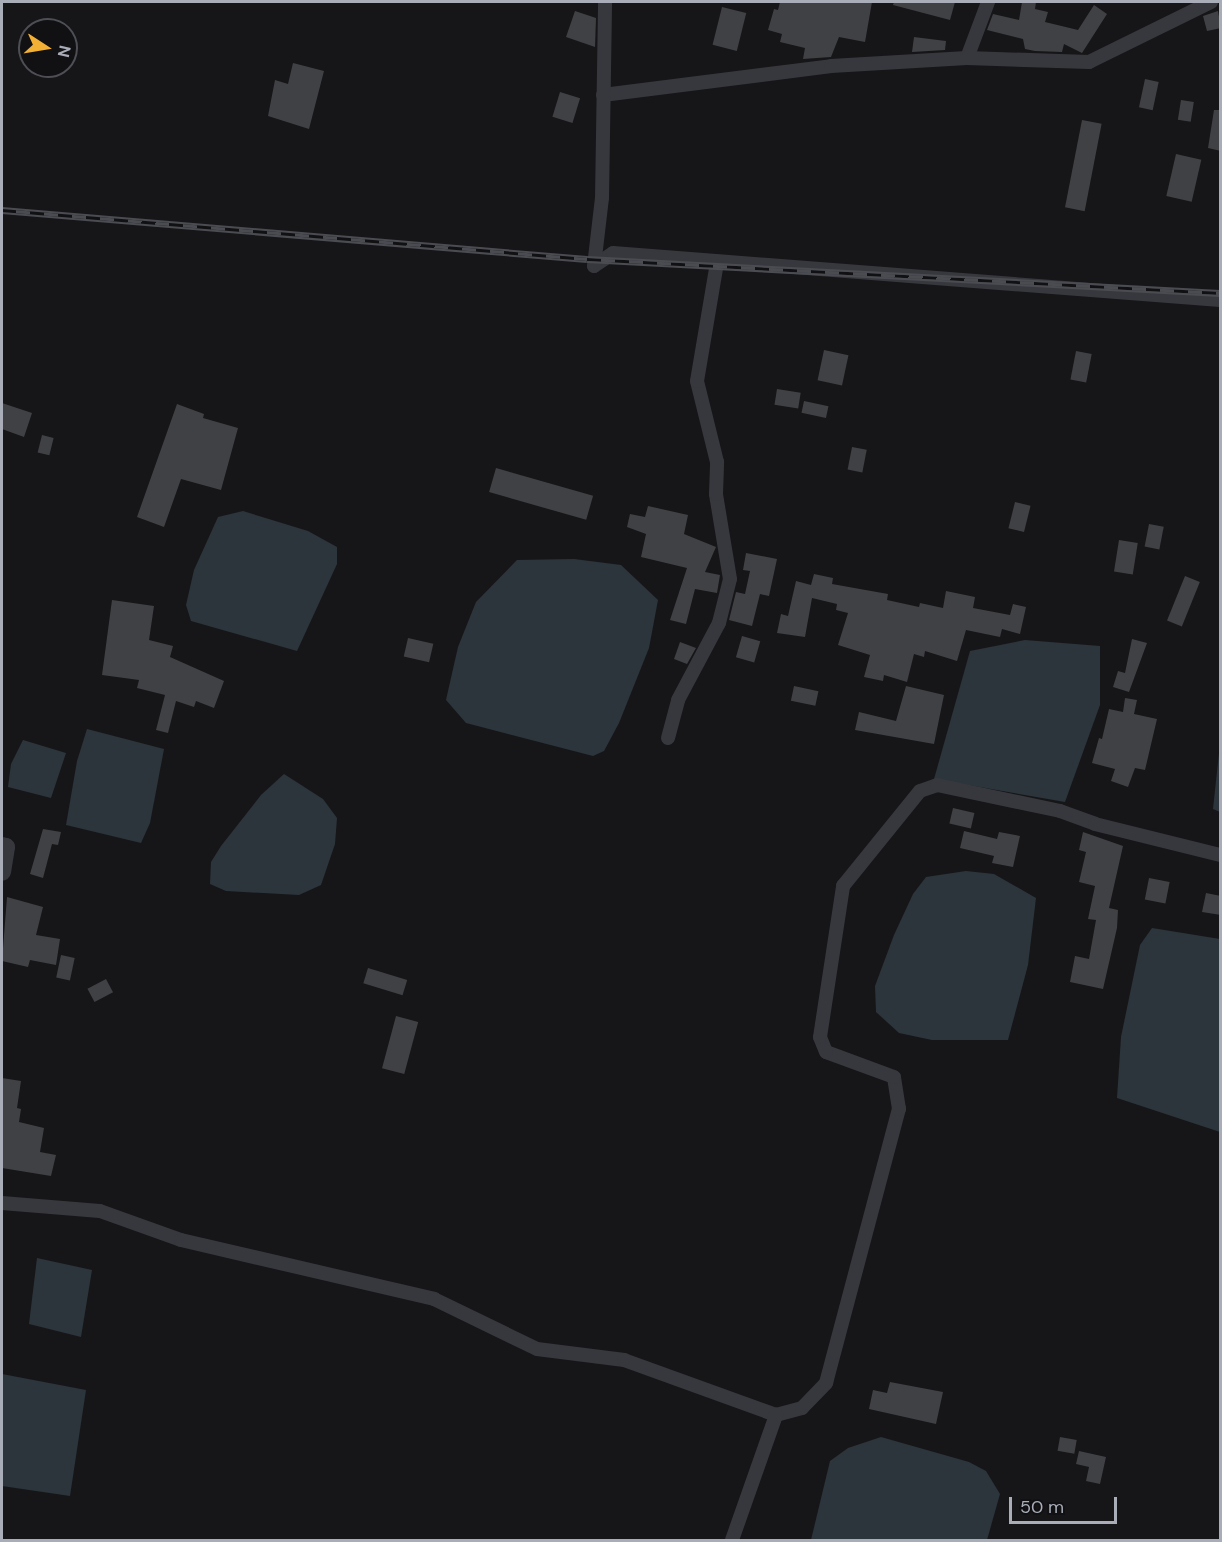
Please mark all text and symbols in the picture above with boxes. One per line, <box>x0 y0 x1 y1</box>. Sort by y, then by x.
north arrow <box>18 18 78 78</box>
text: N <box>53 44 76 59</box>
scale bar <box>1012 1485 1120 1523</box>
text: 50 m <box>1020 1495 1064 1519</box>

